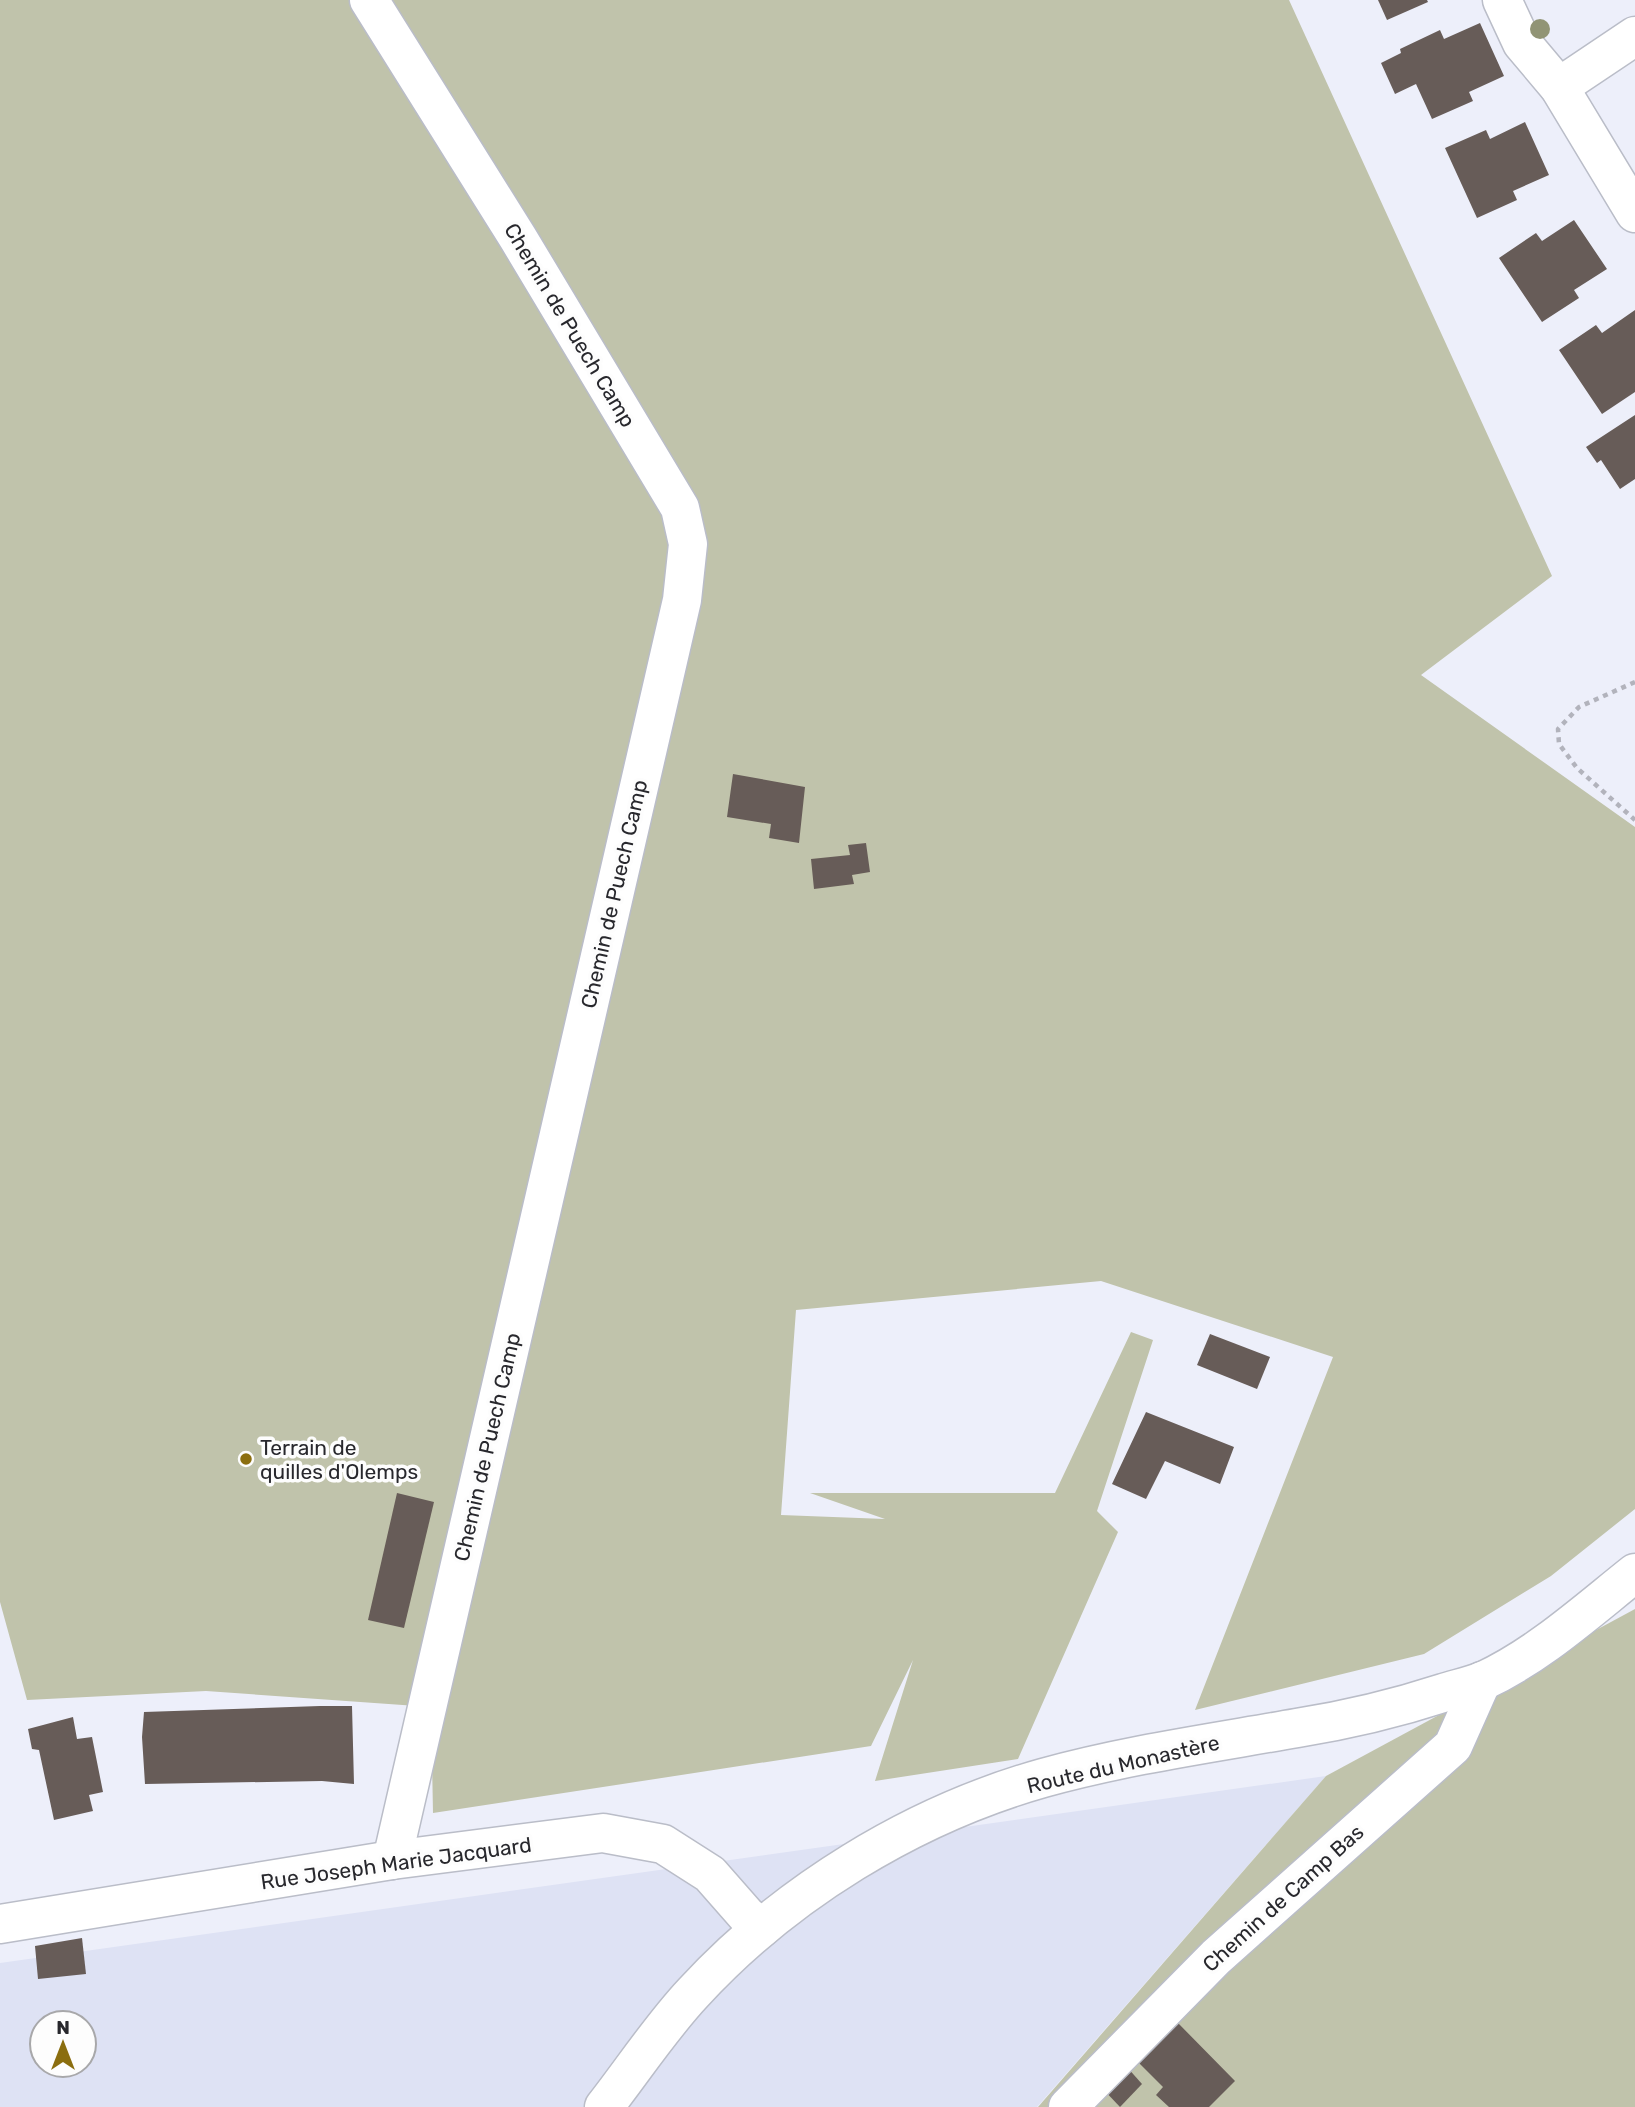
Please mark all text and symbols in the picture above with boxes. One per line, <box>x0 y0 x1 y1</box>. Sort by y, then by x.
street label: Chemin de Puech Camp <box>499 218 641 432</box>
street label: Chemin de Puech Camp <box>576 777 652 1011</box>
street label: Chemin de Puech Camp <box>449 1330 525 1564</box>
place label: Terrain de quilles d'Olemps <box>260 1435 418 1484</box>
marker: Terrain de quilles d'Olemps <box>238 1451 254 1467</box>
street label: Route du Monastère <box>1024 1730 1222 1798</box>
street label: Chemin de Camp Bas <box>1197 1819 1369 1977</box>
street label: Rue Joseph Marie Jacquard <box>259 1832 533 1894</box>
north arrow <box>28 2009 98 2079</box>
text: N <box>56 2016 70 2039</box>

